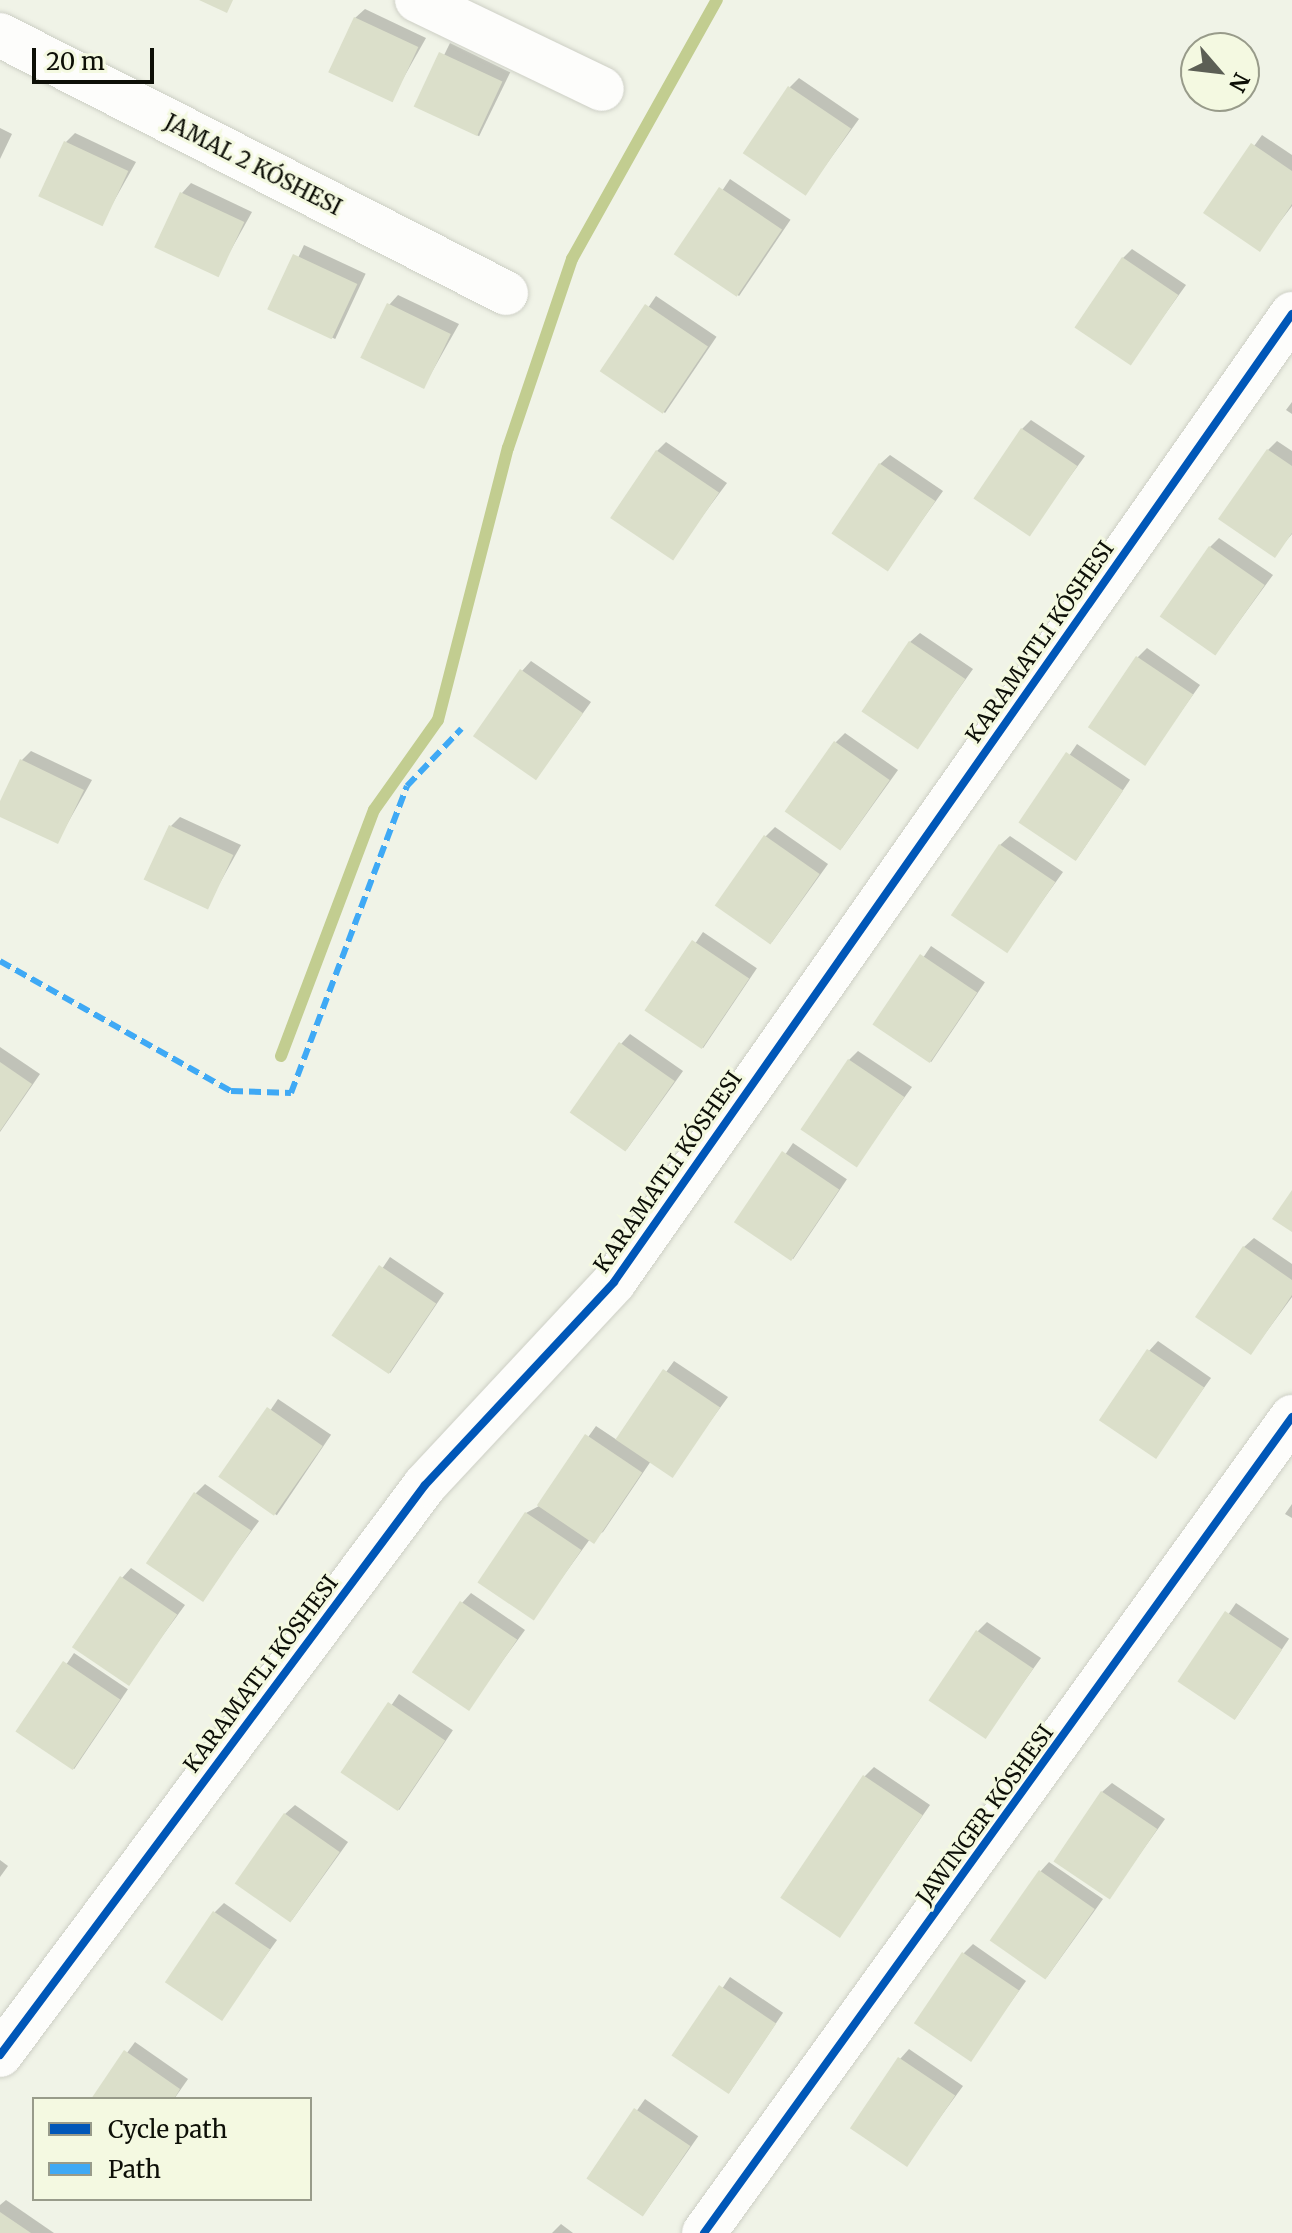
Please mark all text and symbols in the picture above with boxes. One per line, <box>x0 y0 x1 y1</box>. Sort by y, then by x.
scale bar <box>36 32 158 82</box>
north arrow <box>1180 32 1260 112</box>
text: 20 m <box>46 46 105 77</box>
text: N <box>1223 68 1256 97</box>
street label: JAMAL 2 KÓSHESI <box>160 109 346 221</box>
street label: KARAMATLI KÓSHESI <box>960 536 1120 748</box>
street label: KARAMATLI KÓSHESI <box>588 1066 748 1278</box>
street label: KARAMATLI KÓSHESI <box>178 1570 344 1778</box>
street label: JAWINGER KÓSHESI <box>911 1720 1059 1910</box>
legend <box>32 2097 312 2201</box>
text: Cycle path <box>108 2114 227 2145</box>
text: Path <box>108 2154 161 2185</box>

